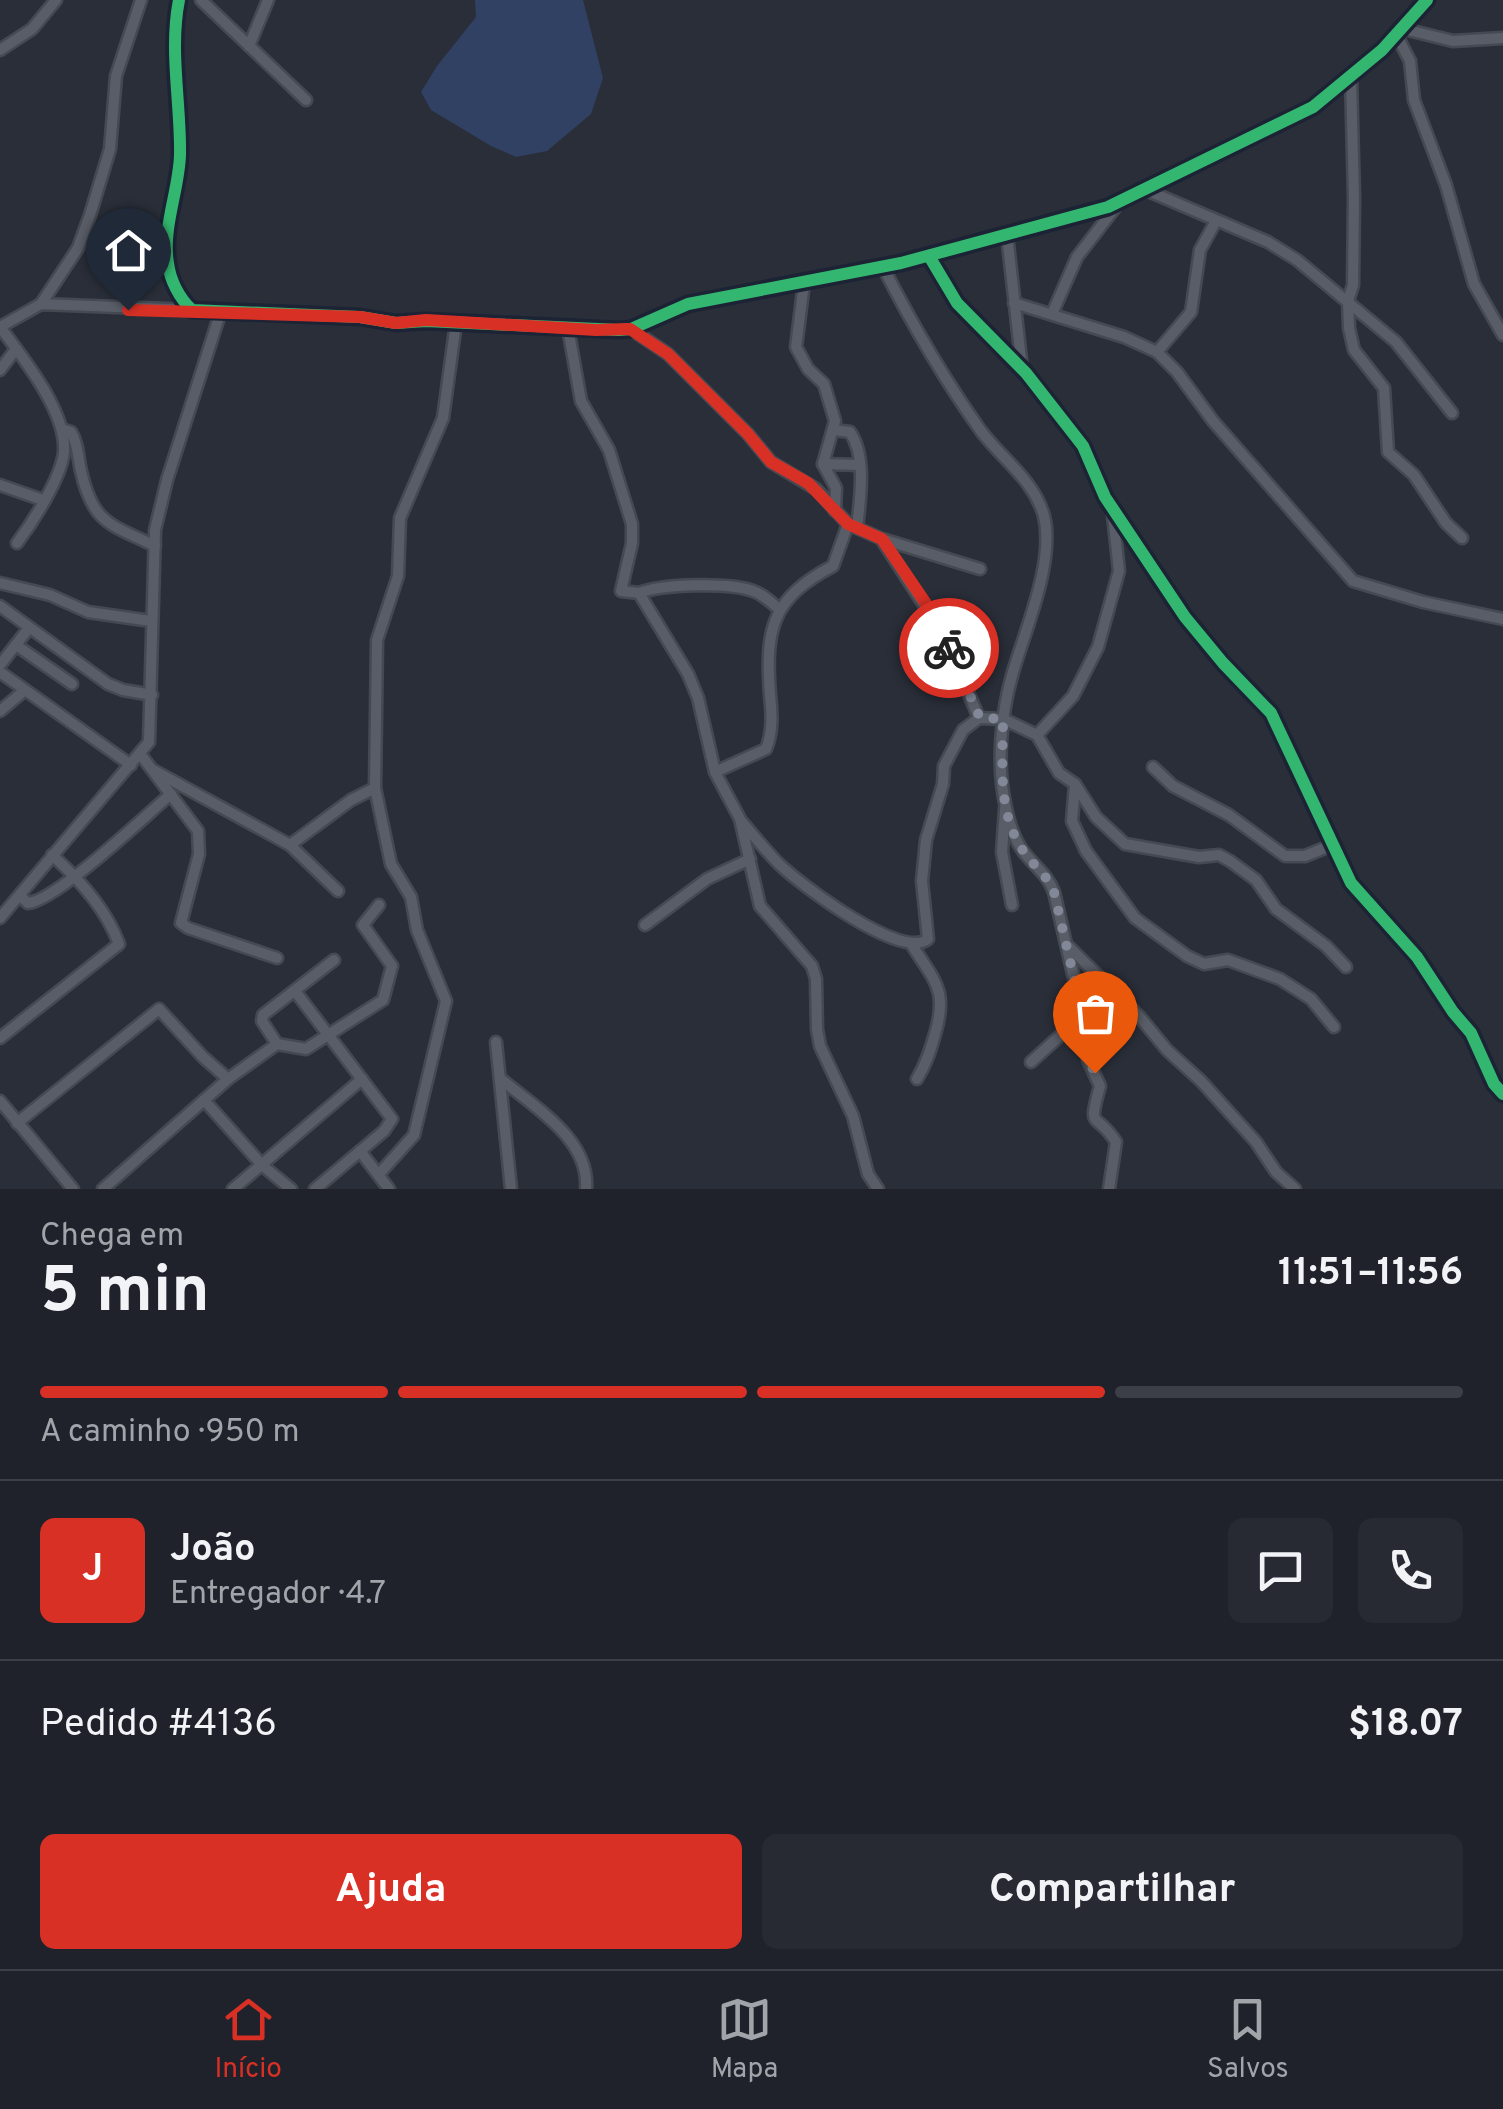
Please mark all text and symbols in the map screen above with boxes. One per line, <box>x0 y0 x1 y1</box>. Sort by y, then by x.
pin <box>86 208 171 311</box>
icon: home <box>101 223 156 278</box>
courier <box>899 598 999 698</box>
icon: bike <box>922 621 977 676</box>
pin <box>1053 971 1138 1074</box>
icon: bag <box>1068 986 1123 1041</box>
text: Chega em <box>40 1217 184 1257</box>
text: 11:51–11:56 <box>1278 1250 1463 1299</box>
text: 5 min <box>40 1253 210 1335</box>
text: A caminho · 950 m <box>40 1413 300 1453</box>
button: chat <box>1228 1518 1333 1623</box>
button: phone <box>1358 1518 1463 1623</box>
text: João <box>170 1526 255 1575</box>
text: J <box>82 1546 103 1595</box>
text: Entregador · 4.7 <box>170 1575 386 1615</box>
text: Pedido #4136 <box>40 1701 277 1750</box>
text: $18.07 <box>1348 1701 1463 1750</box>
button: Ajuda <box>40 1834 742 1949</box>
button: Compartilhar <box>762 1834 1463 1949</box>
tab: Início <box>214 1992 282 2088</box>
tab: Mapa <box>711 1992 778 2088</box>
tab: Salvos <box>1207 1992 1289 2088</box>

